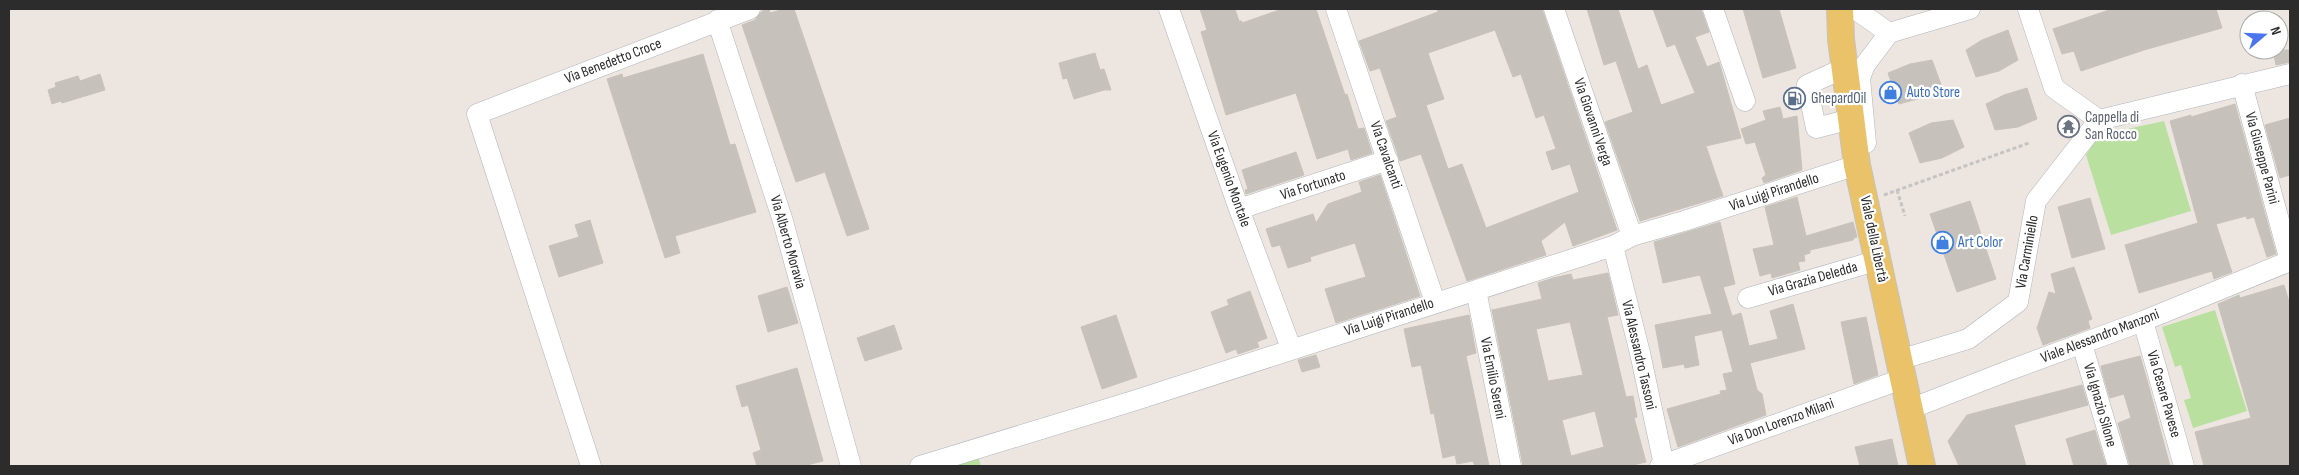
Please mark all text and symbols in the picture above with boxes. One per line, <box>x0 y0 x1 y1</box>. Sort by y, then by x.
north arrow <box>2239 10 2289 60</box>
text: N <box>2267 25 2285 37</box>
street label: Via Benedetto Croce <box>562 34 664 88</box>
street label: Via Giovanni Verga <box>1569 76 1617 168</box>
shop icon: Auto Store <box>1879 80 1903 104</box>
place label: Auto Store <box>1906 83 1960 102</box>
fuel station icon: GhepardOil <box>1783 86 1807 110</box>
place label: GhepardOil <box>1811 89 1866 108</box>
place label: Cappella di San Rocco <box>2085 108 2139 144</box>
street label: Via Giuseppe Parini <box>2241 110 2283 206</box>
temple icon: Cappella di San Rocco <box>2057 114 2081 138</box>
street label: Via Cavalcanti <box>1366 119 1406 191</box>
street label: Via Eugenio Montale <box>1203 128 1255 230</box>
street label: Via Fortunato <box>1278 166 1348 204</box>
street label: Via Luigi Pirandello <box>1727 169 1821 215</box>
street label: Via Alberto Moravia <box>766 193 810 291</box>
street label: Viale della Libertà <box>1856 194 1892 284</box>
street label: Via Carminiello <box>2011 214 2043 290</box>
shop icon: Art Color <box>1930 230 1954 254</box>
place label: Art Color <box>1957 233 2004 252</box>
street label: Via Grazia Deledda <box>1766 257 1860 301</box>
street label: Via Luigi Pirandello <box>1342 294 1436 340</box>
street label: Via Alessandro Tassoni <box>1617 298 1661 412</box>
street label: Viale Alessandro Manzoni <box>2038 305 2162 367</box>
street label: Via Emilio Sereni <box>1476 336 1510 421</box>
street label: Via Cesare Pavese <box>2143 348 2185 440</box>
street label: Via Ignazio Silone <box>2079 361 2121 449</box>
street label: Via Don Lorenzo Milani <box>1725 394 1837 450</box>

